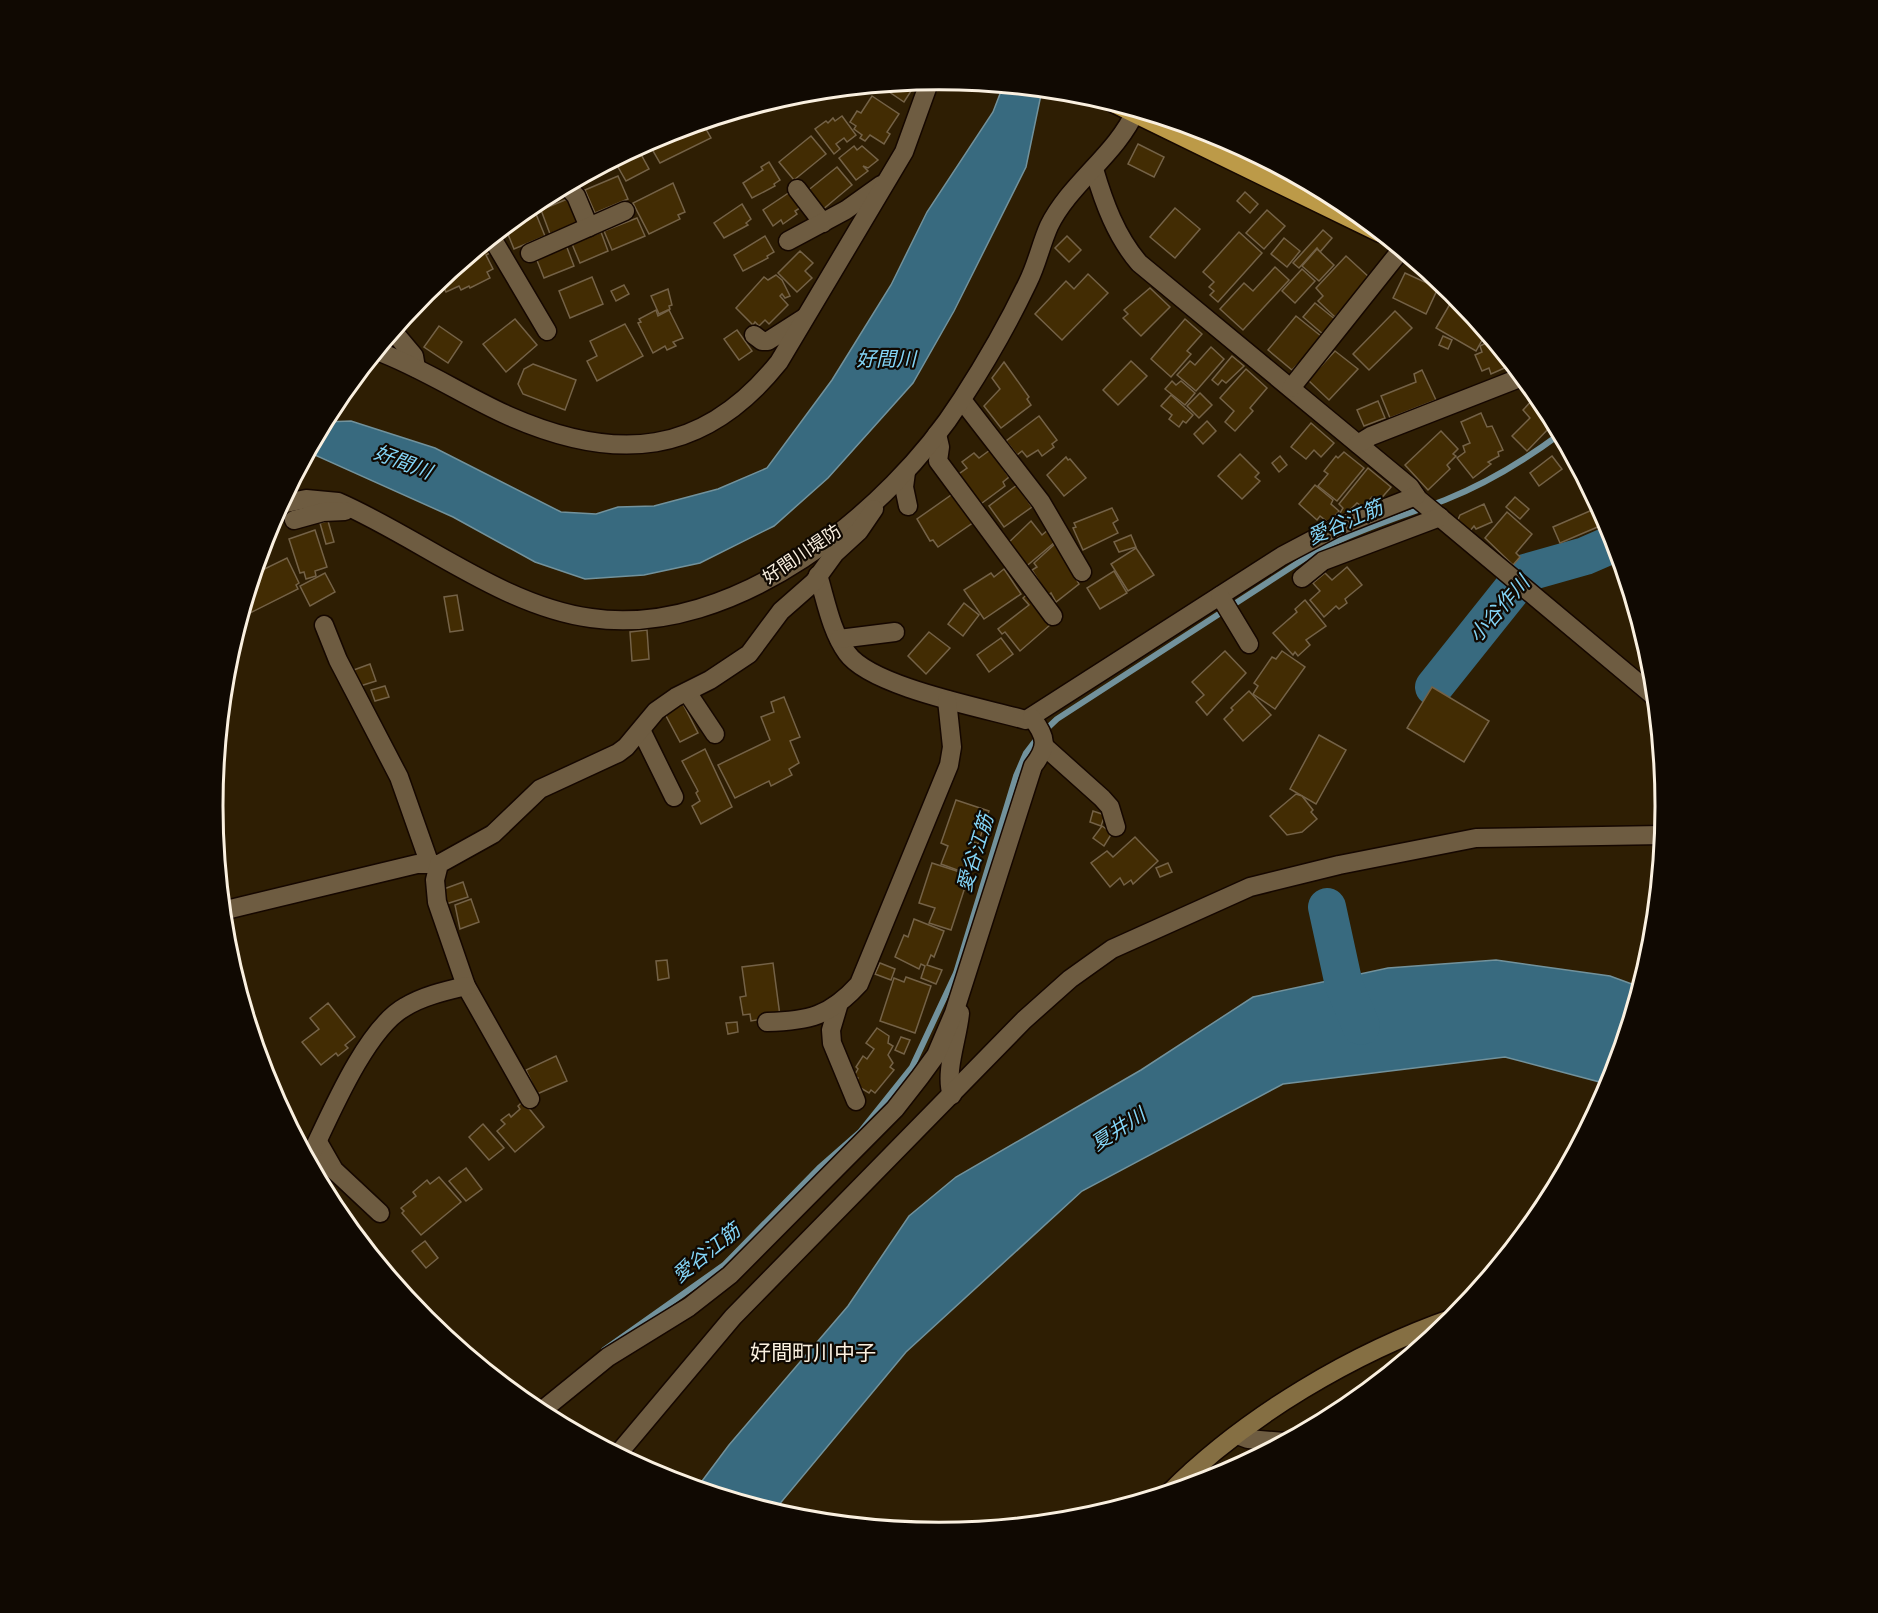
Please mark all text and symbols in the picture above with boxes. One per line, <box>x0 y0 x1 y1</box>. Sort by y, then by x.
water label: 好間川 <box>856 347 918 371</box>
water label: 好間川 <box>371 440 437 485</box>
water label: 愛谷江筋 <box>1304 494 1389 549</box>
street label: 好間川堤防 <box>759 520 845 587</box>
water label: 小谷作川 <box>1464 569 1536 647</box>
water label: 愛谷江筋 <box>952 808 999 895</box>
water label: 夏井川 <box>1086 1102 1151 1155</box>
water label: 愛谷江筋 <box>667 1217 747 1287</box>
district label: 好間町川中子 <box>750 1341 876 1365</box>

